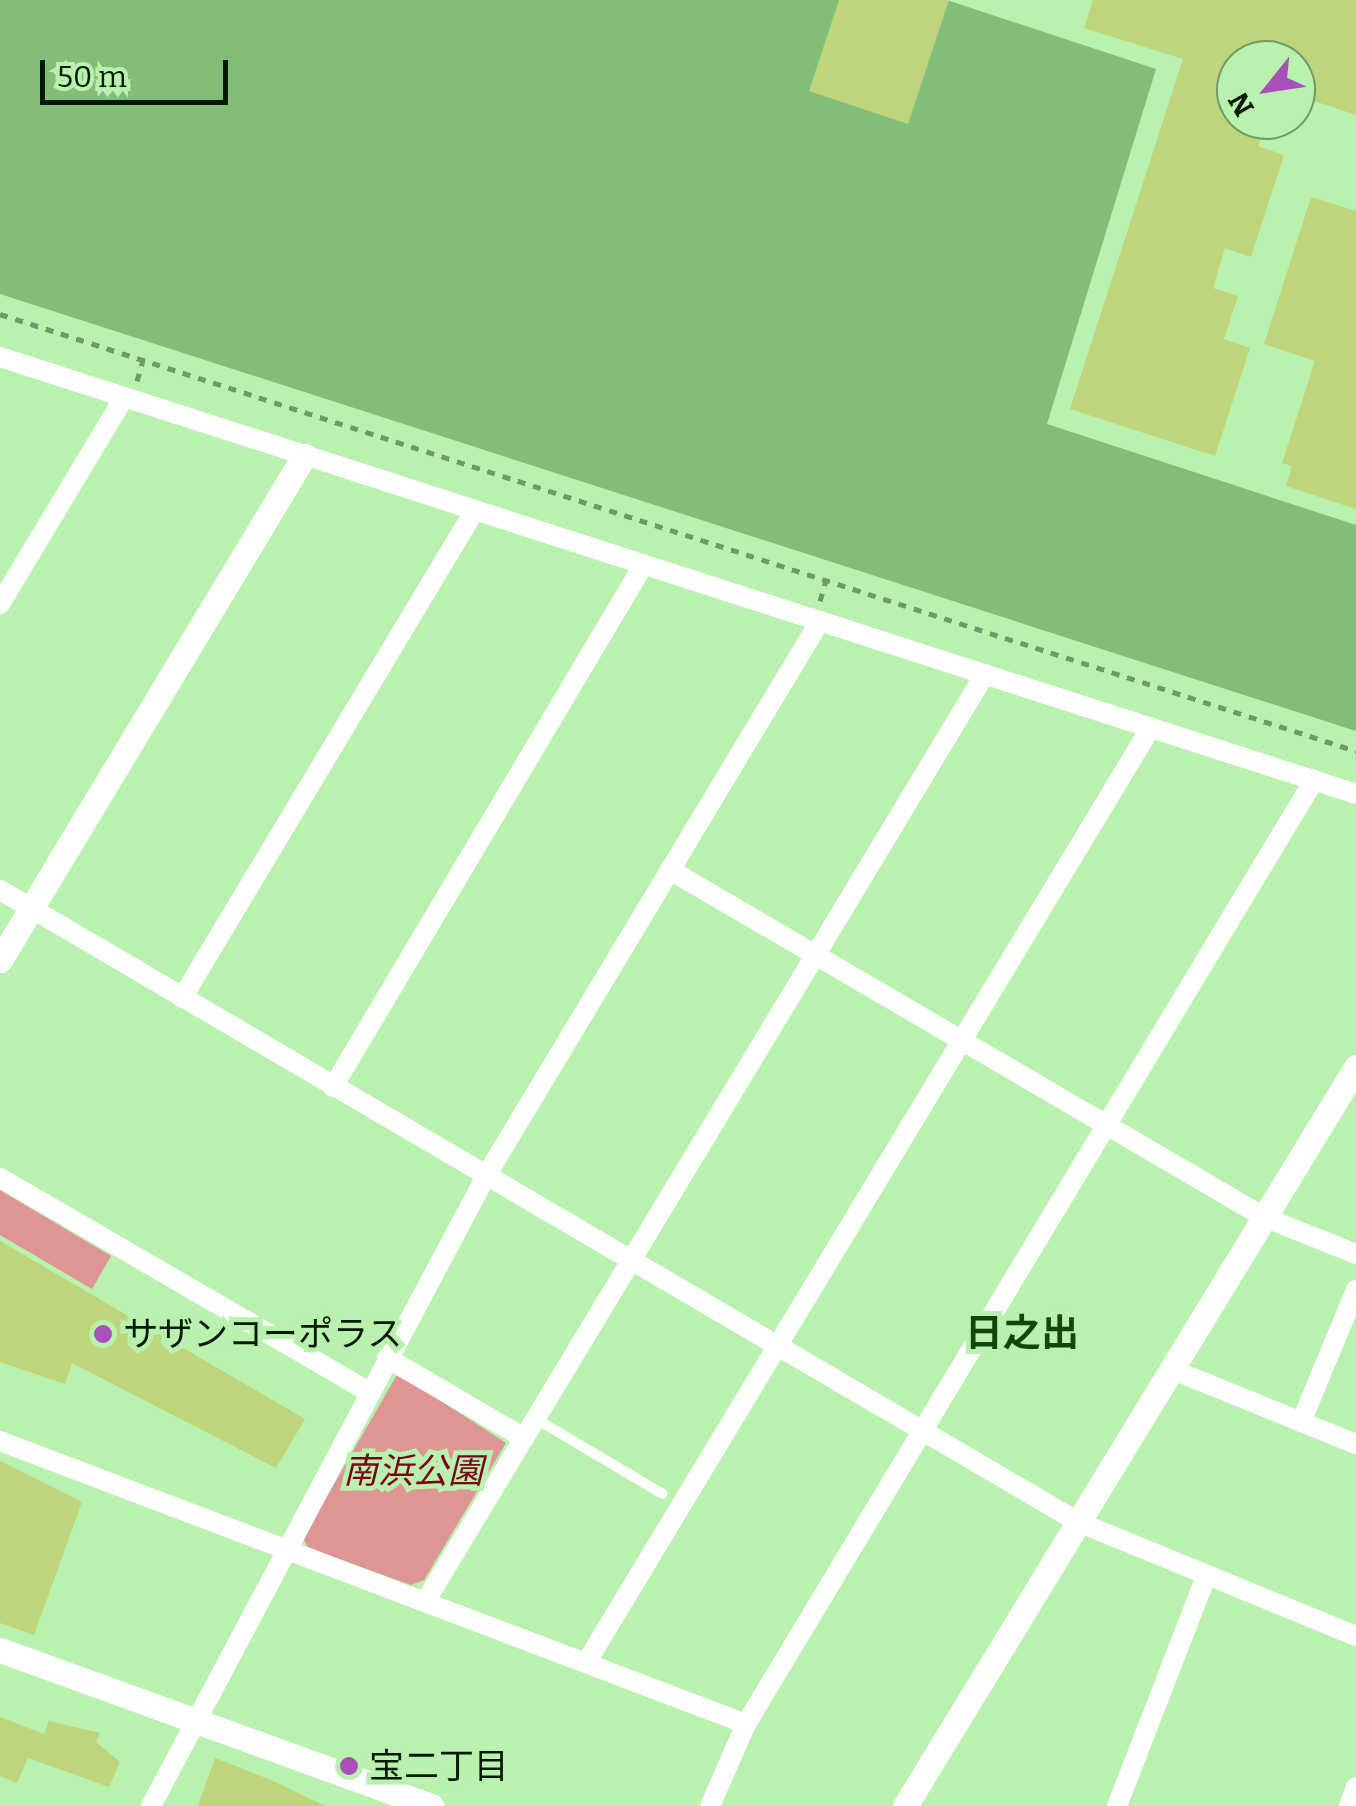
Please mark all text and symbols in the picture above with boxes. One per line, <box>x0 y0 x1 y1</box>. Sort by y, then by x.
scale bar <box>45 40 232 102</box>
north arrow <box>1216 40 1316 140</box>
text: 50 m <box>57 59 127 95</box>
text: N <box>1222 87 1261 122</box>
district label: 日之出 <box>965 1311 1079 1357</box>
place label: サザンコーポラス <box>123 1313 403 1355</box>
marker: サザンコーポラス <box>92 1323 114 1345</box>
park label: 南浜公園 <box>343 1450 483 1492</box>
place label: 宝二丁目 <box>369 1745 509 1787</box>
marker: 宝二丁目 <box>338 1755 360 1777</box>

